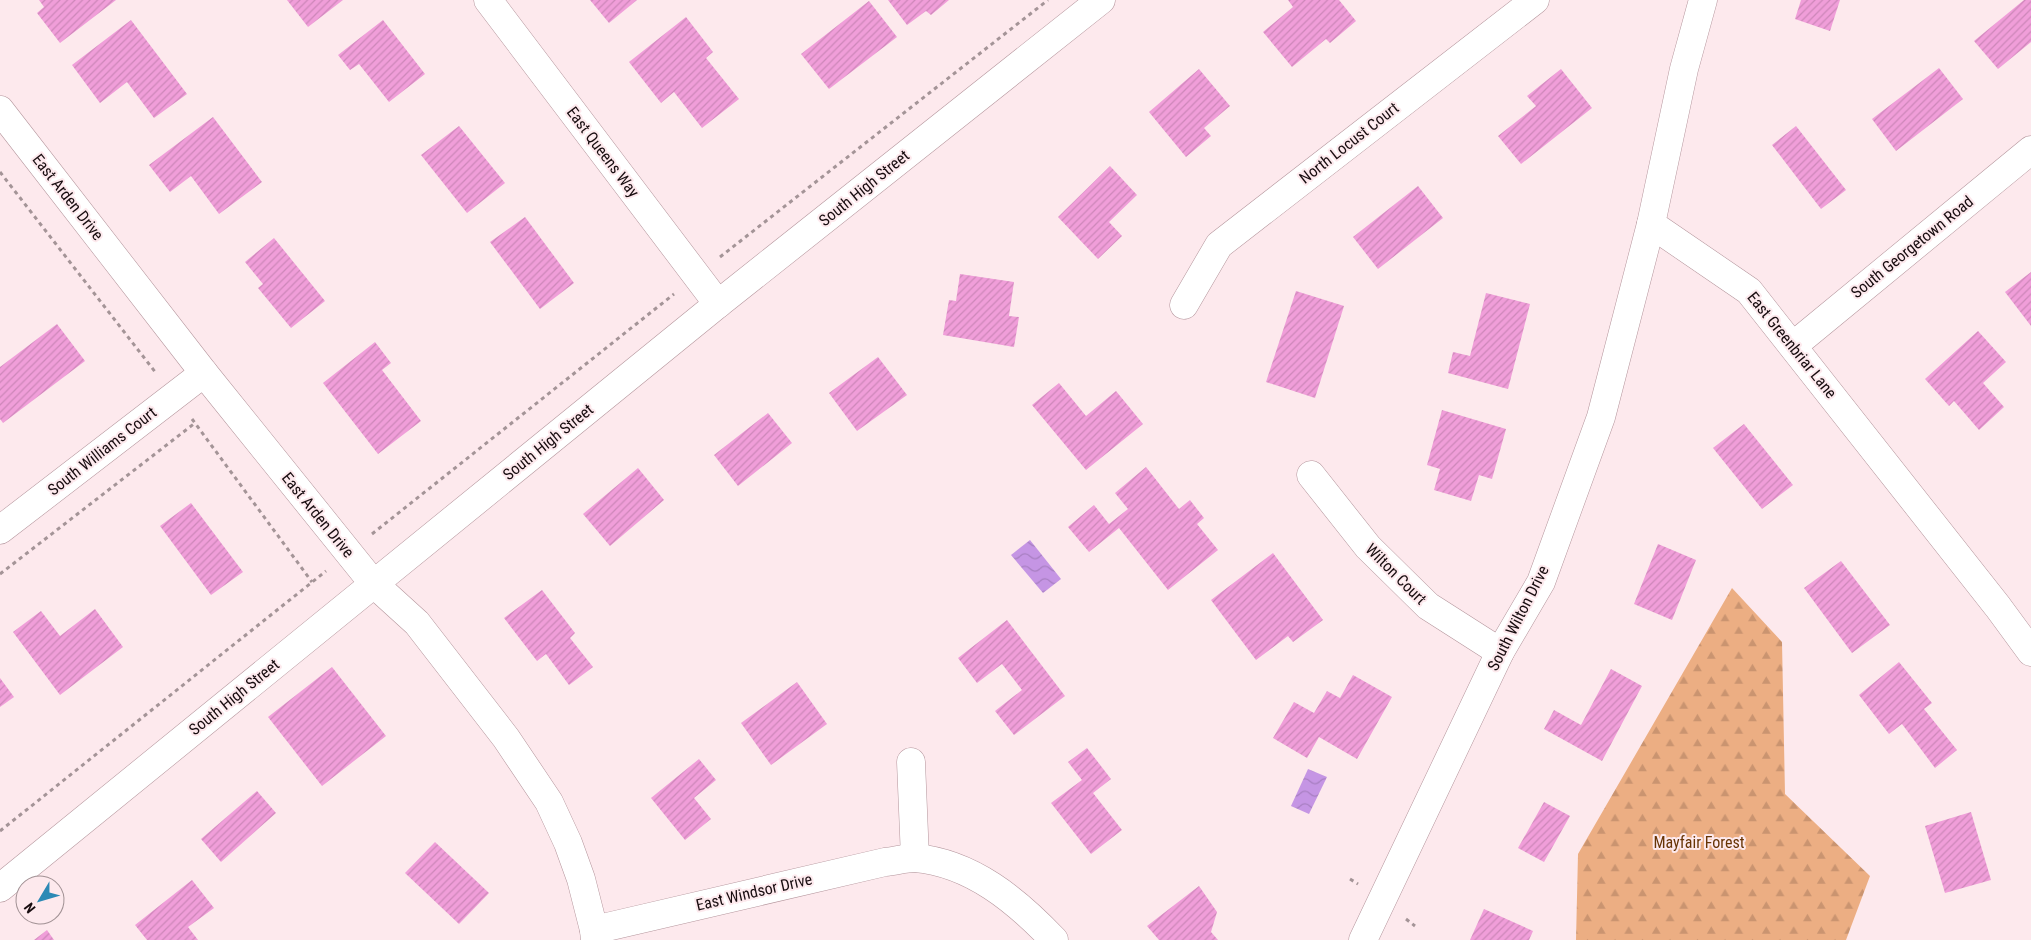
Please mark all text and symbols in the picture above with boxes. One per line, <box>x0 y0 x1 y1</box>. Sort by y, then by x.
street label: North Locust Court <box>1296 98 1403 188</box>
street label: East Queens Way <box>563 103 643 201</box>
street label: South High Street <box>815 146 913 230</box>
street label: East Arden Drive <box>28 150 108 244</box>
street label: South Georgetown Road <box>1847 192 1977 302</box>
street label: East Greenbriar Lane <box>1743 288 1841 402</box>
street label: South High Street <box>499 400 597 484</box>
street label: South Williams Court <box>44 403 160 499</box>
street label: East Arden Drive <box>278 469 358 561</box>
street label: Wilton Court <box>1362 540 1431 609</box>
street label: South Wilton Drive <box>1483 562 1553 674</box>
street label: South High Street <box>185 655 283 739</box>
park label: Mayfair Forest <box>1653 833 1745 852</box>
street label: East Windsor Drive <box>694 869 814 915</box>
north arrow <box>15 875 65 925</box>
text: N <box>21 900 39 916</box>

